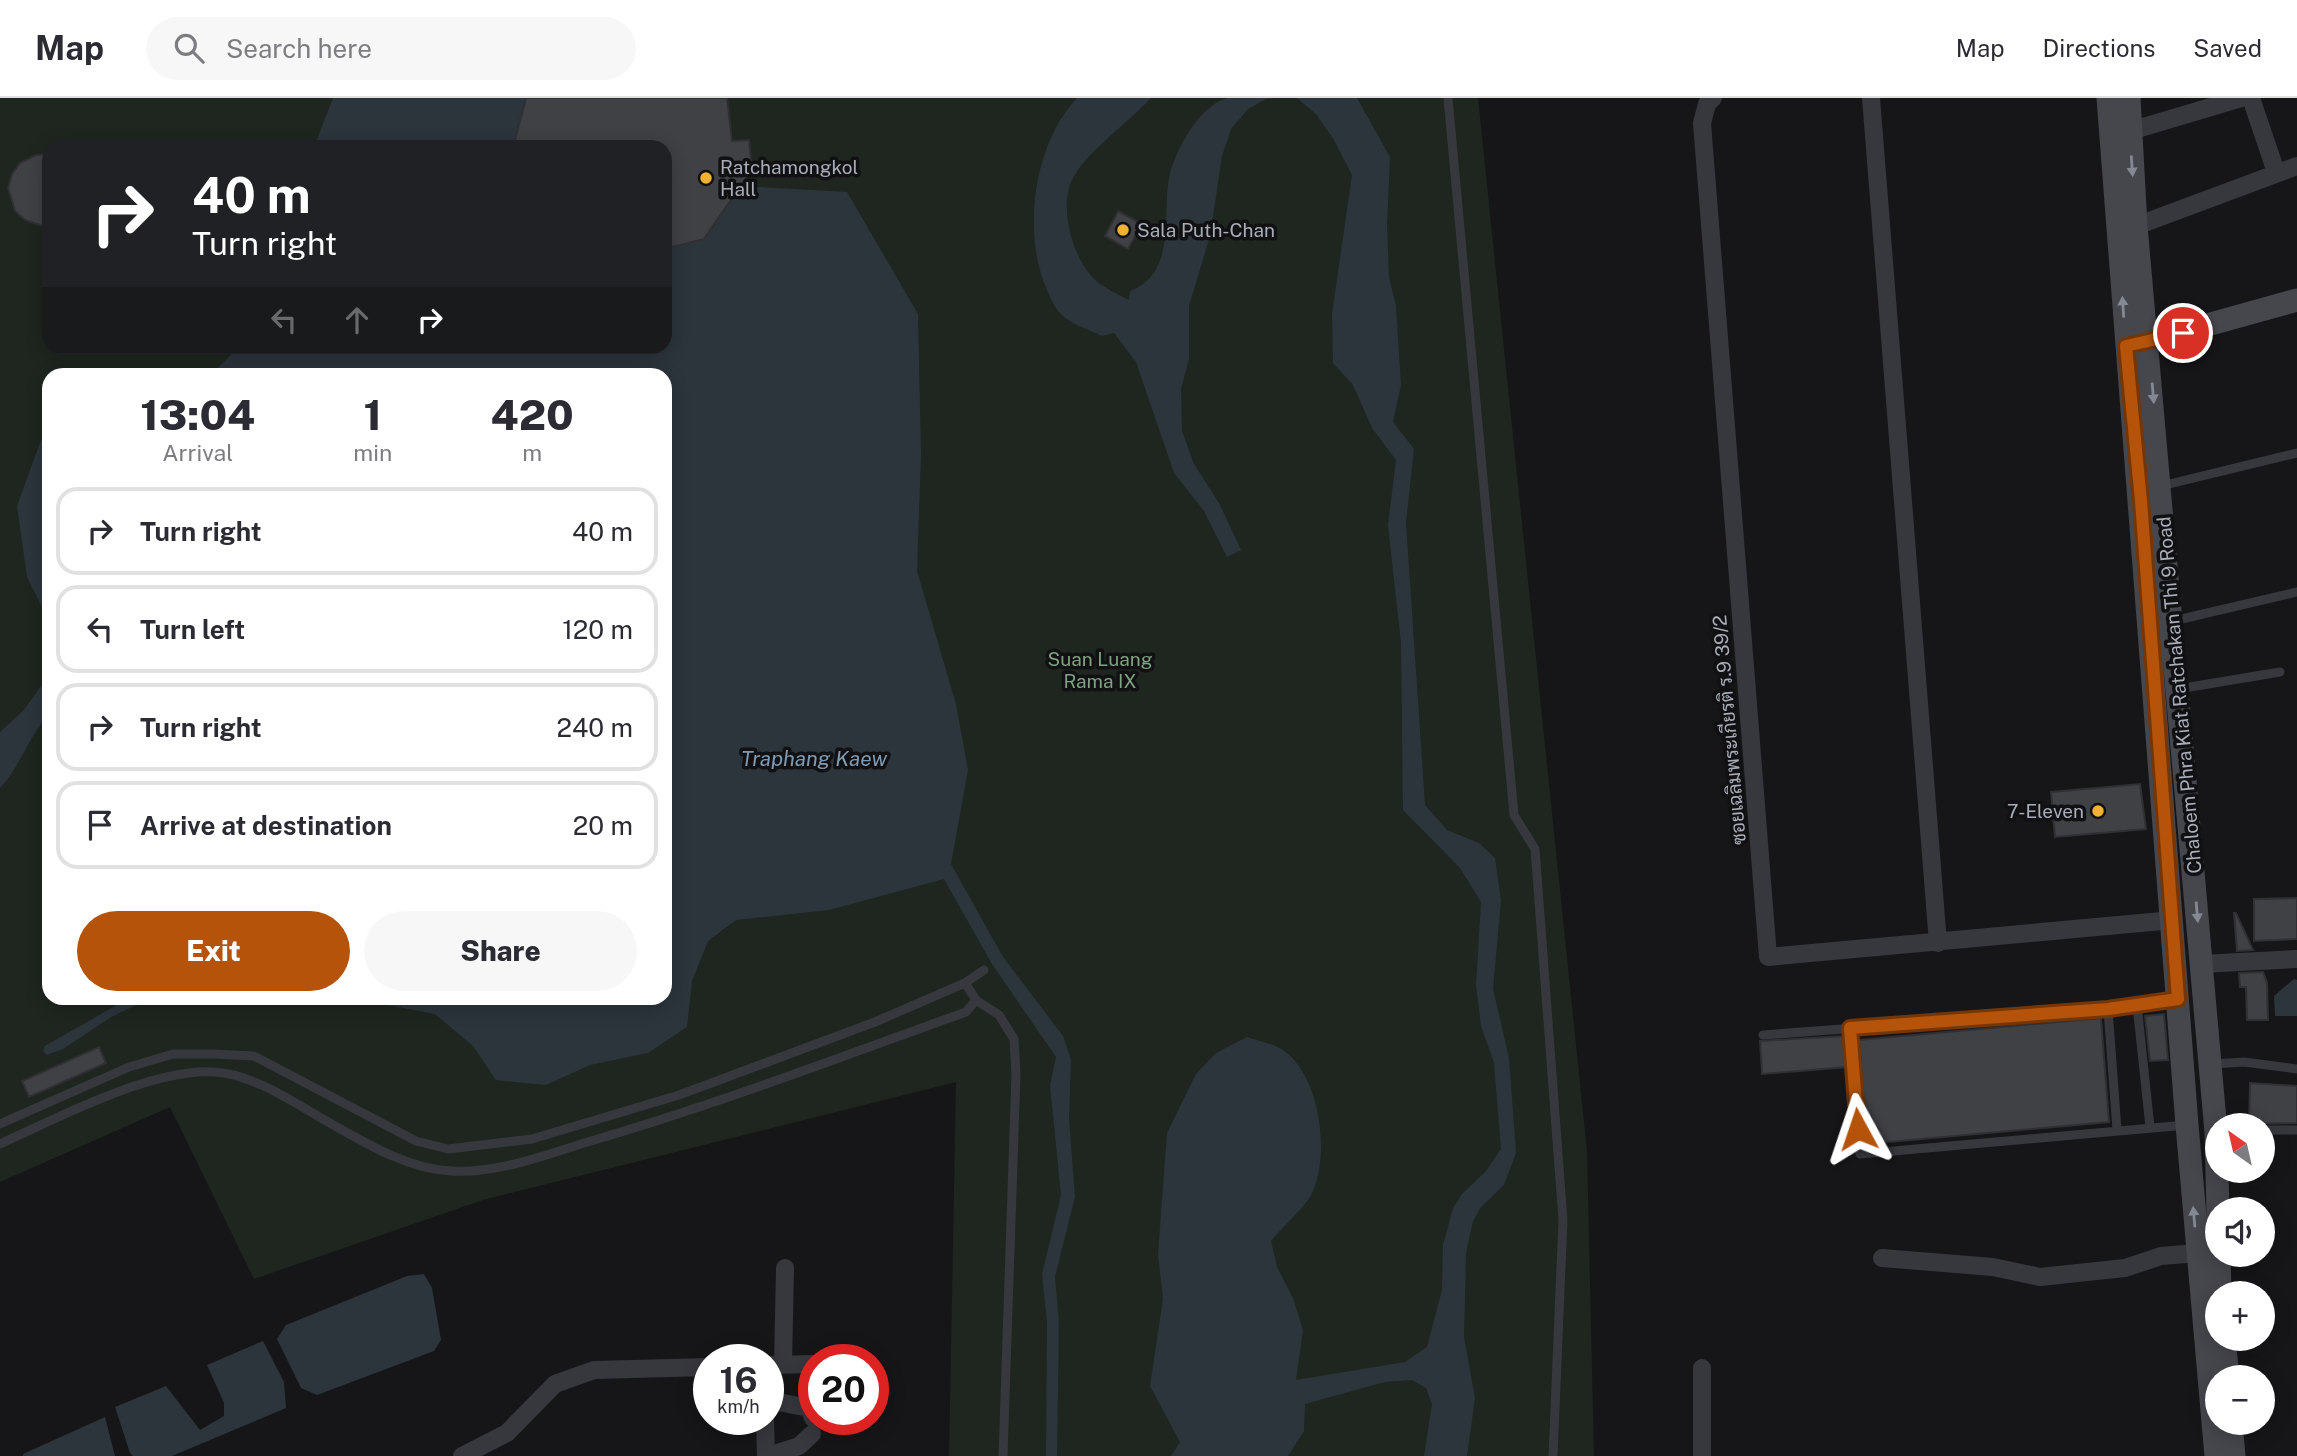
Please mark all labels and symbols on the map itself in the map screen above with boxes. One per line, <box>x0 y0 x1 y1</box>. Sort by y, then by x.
one-way arrow <box>2127 155 2138 177</box>
place label: Ratchamongkol Hall <box>720 156 858 200</box>
marker: Ratchamongkol Hall <box>698 170 714 186</box>
place label: Sala Puth-Chan <box>1137 219 1275 241</box>
marker: Sala Puth-Chan <box>1115 222 1131 238</box>
one-way arrow <box>2117 295 2128 317</box>
pin <box>2153 303 2213 363</box>
one-way arrow <box>2148 382 2159 404</box>
street label: Chaloem Phra Kiat Ratchakan Thi 9 Road <box>2152 516 2206 874</box>
street label: ซอยเฉลิมพระเกียรติ ร.9 39/2 <box>1707 614 1750 846</box>
park label: Suan Luang Rama IX <box>1047 648 1153 692</box>
water label: Traphang Kaew <box>741 746 887 771</box>
place label: 7-Eleven <box>2007 800 2084 822</box>
marker: 7-Eleven <box>2090 803 2106 819</box>
one-way arrow <box>2192 902 2203 924</box>
position arrow <box>1821 1092 1895 1166</box>
north arrow <box>2205 1113 2275 1183</box>
one-way arrow <box>2188 1206 2199 1228</box>
speed limit sign: 20 <box>798 1344 889 1435</box>

